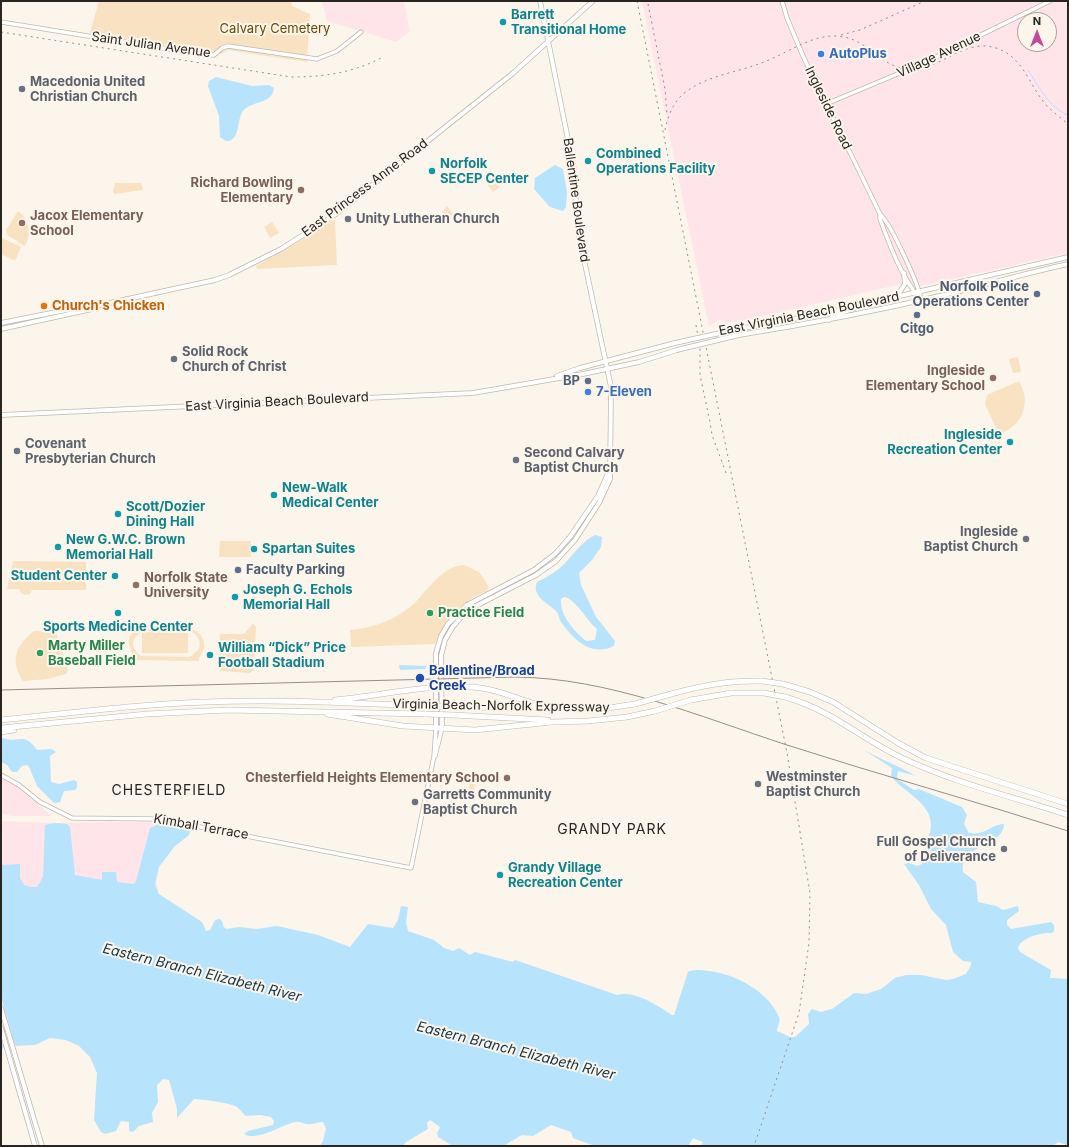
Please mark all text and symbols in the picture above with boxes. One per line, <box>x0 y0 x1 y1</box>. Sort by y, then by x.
place label: Barrett Transitional Home <box>511 7 626 38</box>
north arrow <box>1017 12 1057 52</box>
text: N <box>1033 14 1041 28</box>
marker: Barrett Transitional Home <box>498 17 508 27</box>
park label: Calvary Cemetery <box>220 21 330 37</box>
street label: Saint Julian Avenue <box>90 29 212 61</box>
street label: Village Avenue <box>895 29 983 81</box>
place label: AutoPlus <box>829 46 887 62</box>
marker: AutoPlus <box>816 49 826 59</box>
street label: Ingleside Road <box>801 64 855 152</box>
place label: Macedonia United Christian Church <box>30 74 145 105</box>
marker: Macedonia United Christian Church <box>17 84 27 94</box>
street label: East Princess Anne Road <box>299 136 431 240</box>
street label: Ballentine Boulevard <box>560 137 592 263</box>
place label: Combined Operations Facility <box>596 146 715 177</box>
place label: Norfolk SECEP Center <box>440 156 529 187</box>
marker: Combined Operations Facility <box>583 156 593 166</box>
marker: Norfolk SECEP Center <box>427 166 437 176</box>
place label: Richard Bowling Elementary <box>191 175 293 206</box>
marker: Richard Bowling Elementary <box>296 185 306 195</box>
place label: Jacox Elementary School <box>30 208 144 239</box>
place label: Unity Lutheran Church <box>356 211 500 227</box>
marker: Unity Lutheran Church <box>343 214 353 224</box>
marker: Jacox Elementary School <box>17 218 27 228</box>
place label: Norfolk Police Operations Center <box>913 279 1029 310</box>
street label: East Virginia Beach Boulevard <box>717 289 901 339</box>
marker: Norfolk Police Operations Center <box>1032 289 1042 299</box>
place label: Church's Chicken <box>52 298 165 314</box>
marker: Church's Chicken <box>39 301 49 311</box>
marker: Citgo <box>912 310 922 320</box>
place label: Citgo <box>900 321 934 337</box>
place label: Solid Rock Church of Christ <box>182 344 286 375</box>
marker: Solid Rock Church of Christ <box>169 354 179 364</box>
place label: Ingleside Elementary School <box>866 363 985 394</box>
place label: BP <box>563 373 580 389</box>
marker: Ingleside Elementary School <box>988 373 998 383</box>
marker: BP <box>583 376 593 386</box>
place label: 7-Eleven <box>596 384 652 400</box>
marker: 7-Eleven <box>583 387 593 397</box>
street label: East Virginia Beach Boulevard <box>185 389 369 415</box>
place label: Ingleside Recreation Center <box>887 427 1002 458</box>
place label: Covenant Presbyterian Church <box>25 436 156 467</box>
marker: Ingleside Recreation Center <box>1005 437 1015 447</box>
place label: Second Calvary Baptist Church <box>524 445 625 476</box>
marker: Covenant Presbyterian Church <box>12 446 22 456</box>
marker: Second Calvary Baptist Church <box>511 455 521 465</box>
place label: New-Walk Medical Center <box>282 480 379 511</box>
marker: New-Walk Medical Center <box>269 490 279 500</box>
place label: Scott/Dozier Dining Hall <box>126 499 205 530</box>
marker: Scott/Dozier Dining Hall <box>113 509 123 519</box>
place label: Ingleside Baptist Church <box>924 524 1018 555</box>
place label: New G.W.C. Brown Memorial Hall <box>66 532 185 563</box>
marker: Ingleside Baptist Church <box>1021 534 1031 544</box>
place label: Spartan Suites <box>262 541 355 557</box>
marker: New G.W.C. Brown Memorial Hall <box>53 542 63 552</box>
marker: Spartan Suites <box>249 544 259 554</box>
place label: Faculty Parking <box>246 562 345 578</box>
marker: Faculty Parking <box>233 565 243 575</box>
place label: Student Center <box>11 568 107 584</box>
place label: Norfolk State University <box>144 570 228 601</box>
marker: Student Center <box>110 571 120 581</box>
marker: Norfolk State University <box>131 580 141 590</box>
place label: Joseph G. Echols Memorial Hall <box>243 582 353 613</box>
marker: Joseph G. Echols Memorial Hall <box>230 592 240 602</box>
place label: Practice Field <box>438 605 524 621</box>
marker: Sports Medicine Center <box>113 608 123 618</box>
marker: Practice Field <box>425 608 435 618</box>
place label: Sports Medicine Center <box>43 619 193 635</box>
place label: Marty Miller Baseball Field <box>48 638 136 669</box>
place label: William “Dick” Price Football Stadium <box>218 640 346 671</box>
marker: Marty Miller Baseball Field <box>35 648 45 658</box>
marker: William “Dick” Price Football Stadium <box>205 650 215 660</box>
place label: Ballentine/Broad Creek <box>429 663 535 694</box>
marker: Ballentine/Broad Creek <box>414 672 426 684</box>
street label: Virginia Beach-Norfolk Expressway <box>392 696 610 716</box>
place label: Westminster Baptist Church <box>766 769 860 800</box>
place label: Chesterfield Heights Elementary School <box>245 770 499 786</box>
marker: Chesterfield Heights Elementary School <box>502 773 512 783</box>
marker: Westminster Baptist Church <box>753 779 763 789</box>
district label: CHESTERFIELD <box>112 783 226 799</box>
place label: Garretts Community Baptist Church <box>423 787 552 818</box>
marker: Garretts Community Baptist Church <box>410 797 420 807</box>
street label: Kimball Terrace <box>152 811 250 843</box>
district label: GRANDY PARK <box>557 822 667 838</box>
place label: Full Gospel Church of Deliverance <box>877 834 996 865</box>
marker: Full Gospel Church of Deliverance <box>999 844 1009 854</box>
place label: Grandy Village Recreation Center <box>508 860 623 891</box>
marker: Grandy Village Recreation Center <box>495 870 505 880</box>
water label: Eastern Branch Elizabeth River <box>101 940 303 1006</box>
water label: Eastern Branch Elizabeth River <box>415 1018 617 1084</box>

